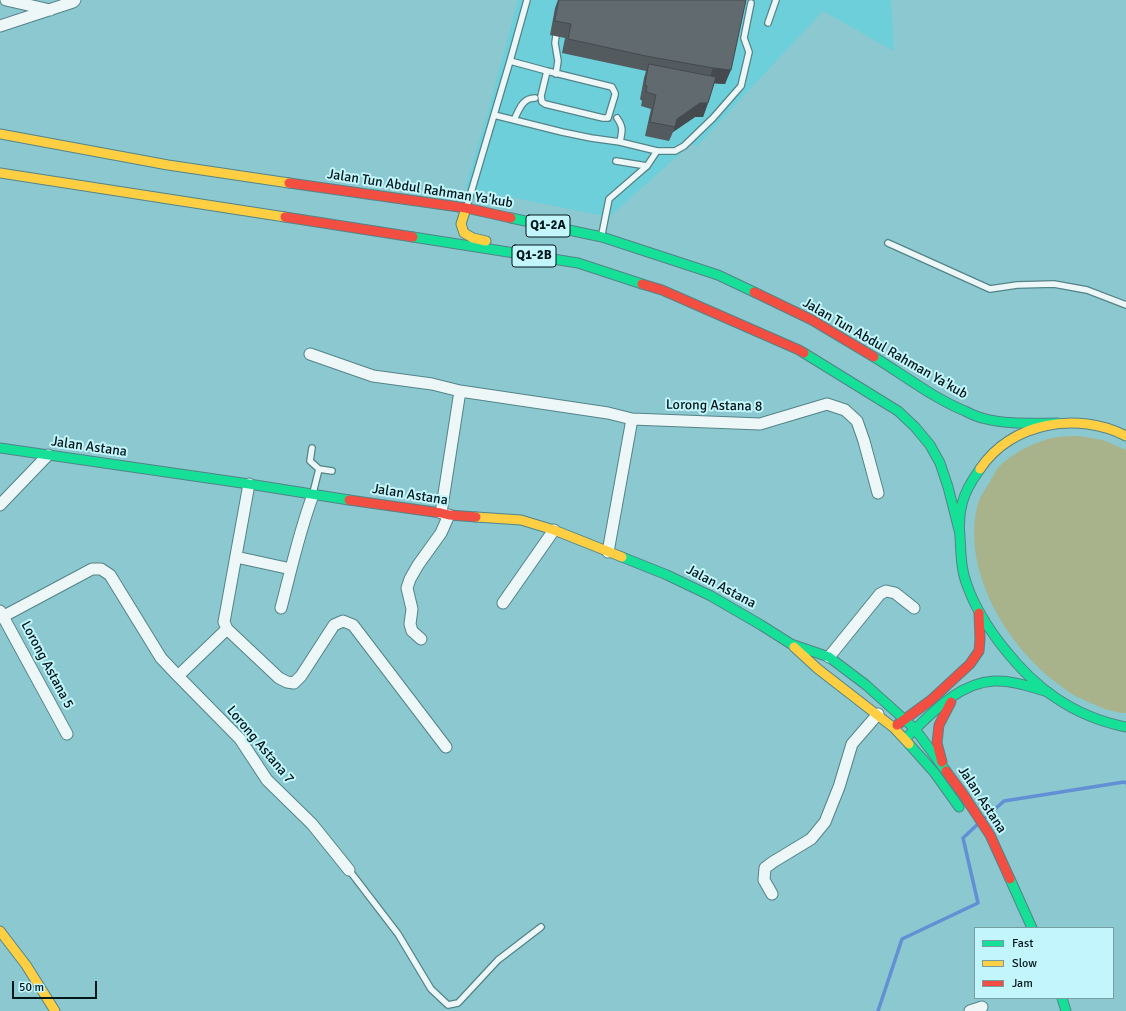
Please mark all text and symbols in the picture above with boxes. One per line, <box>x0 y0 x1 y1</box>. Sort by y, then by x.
street label: Jalan Tun Abdul Rahman Ya'kub <box>326 166 514 212</box>
road number: Q1-2A <box>526 215 570 237</box>
road number: Q1-2B <box>512 245 556 267</box>
street label: Jalan Tun Abdul Rahman Ya'kub <box>800 295 970 403</box>
street label: Lorong Astana 8 <box>666 397 762 415</box>
street label: Jalan Astana <box>50 433 128 461</box>
street label: Jalan Astana <box>371 481 449 509</box>
street label: Jalan Astana <box>683 562 759 612</box>
street label: Lorong Astana 5 <box>17 618 77 712</box>
street label: Lorong Astana 7 <box>223 703 297 787</box>
street label: Jalan Astana <box>954 763 1010 837</box>
legend <box>974 927 1114 999</box>
text: Fast <box>1012 936 1033 951</box>
text: Slow <box>1012 956 1037 971</box>
scale bar <box>14 973 99 999</box>
text: Jam <box>1012 976 1033 991</box>
text: 50 m <box>19 980 44 995</box>

